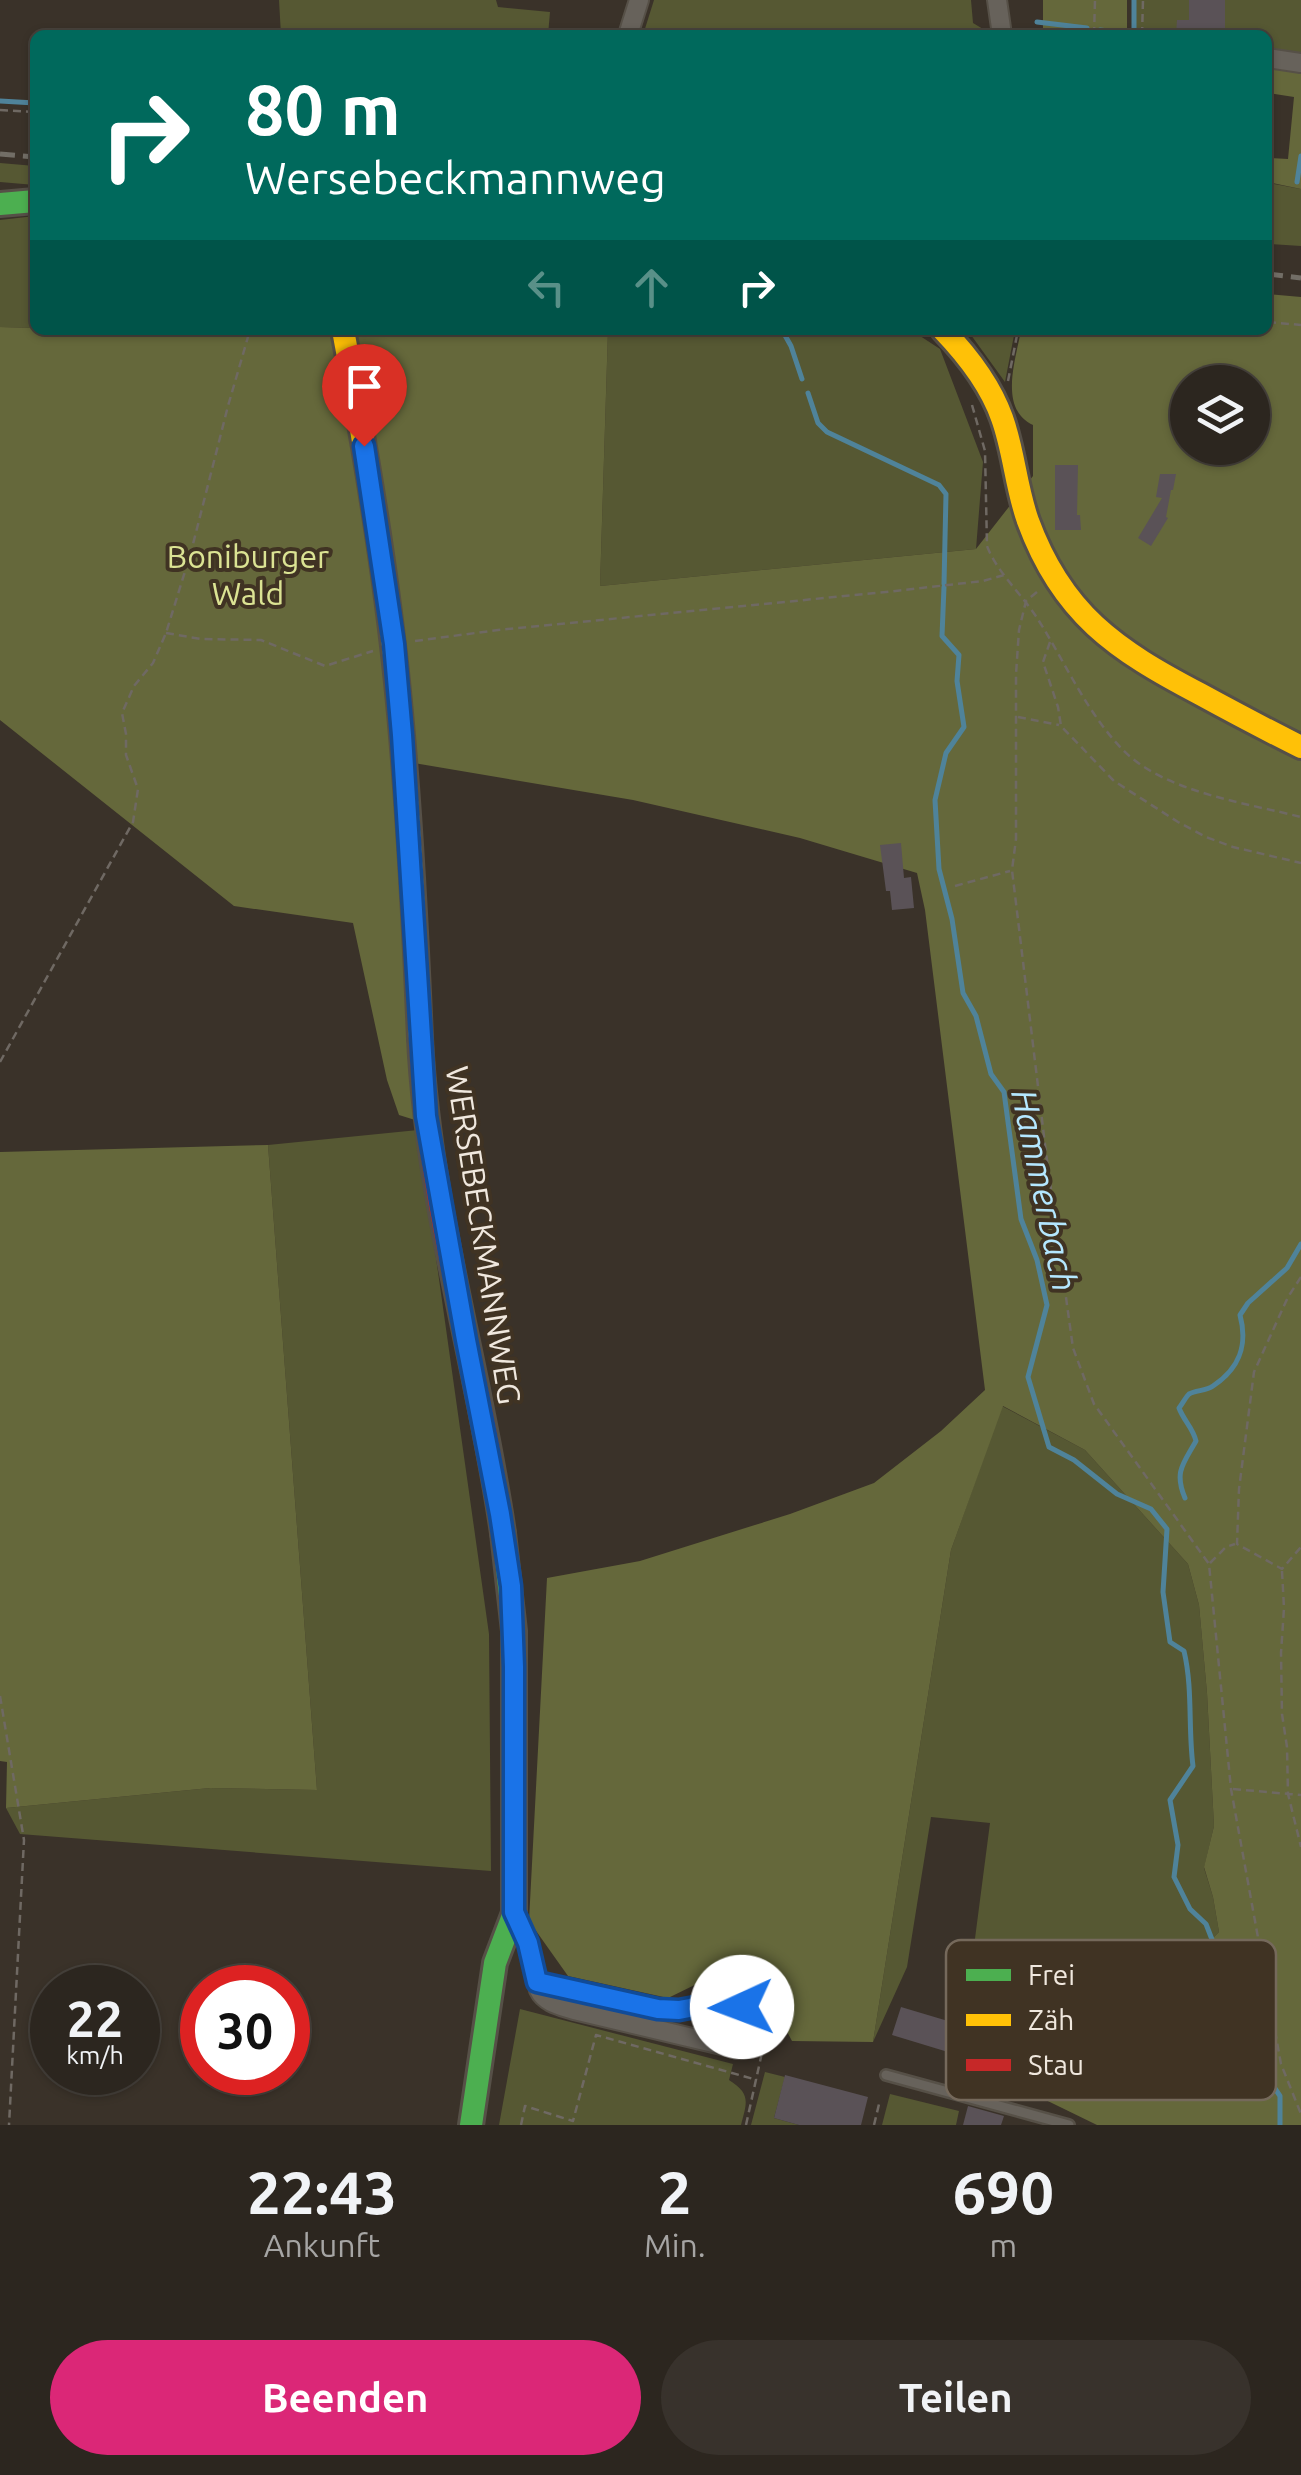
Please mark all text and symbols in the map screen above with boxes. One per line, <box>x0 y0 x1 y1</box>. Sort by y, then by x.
icon: right <box>80 70 210 200</box>
text: 80 m <box>245 70 401 148</box>
text: Wersebeckmannweg <box>245 152 666 203</box>
icon: left <box>519 260 574 315</box>
icon: ahead <box>624 260 679 315</box>
icon: right <box>729 260 784 315</box>
pin <box>322 344 407 447</box>
icon: arrive <box>337 359 392 414</box>
map controls <box>1170 365 1270 465</box>
button: layers <box>1170 365 1270 465</box>
park label: Boniburger Wald <box>167 538 329 611</box>
street label: WERSEBECKMANNWEG <box>439 1063 529 1407</box>
water label: Hammerbach <box>1004 1085 1086 1295</box>
legend <box>946 1940 1276 2100</box>
position arrow <box>690 1955 794 2059</box>
text: Frei <box>1028 1959 1075 1990</box>
speed limit sign: 30 <box>180 1965 310 2095</box>
text: 22 <box>67 1990 123 2046</box>
text: Zäh <box>1028 2004 1074 2035</box>
text: km/h <box>66 2041 124 2069</box>
text: Stau <box>1028 2049 1084 2080</box>
text: 22:43 <box>247 2158 397 2225</box>
text: 2 <box>658 2158 692 2225</box>
text: 690 <box>953 2158 1054 2225</box>
text: Ankunft <box>264 2227 380 2263</box>
text: Min. <box>644 2227 706 2263</box>
text: m <box>989 2227 1017 2263</box>
button: Beenden <box>50 2340 641 2455</box>
button: Teilen <box>661 2340 1251 2455</box>

